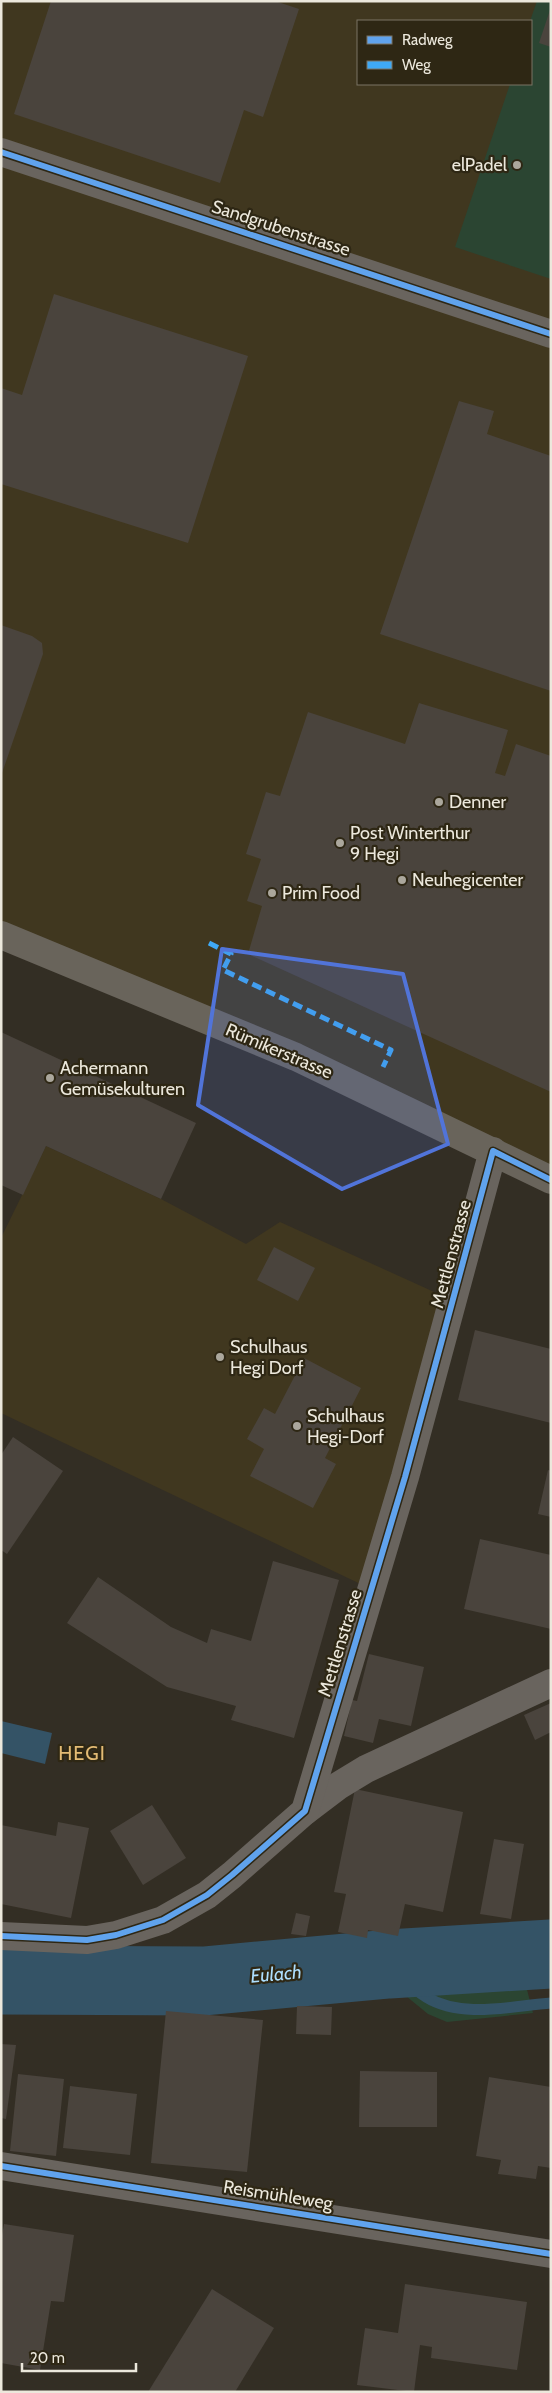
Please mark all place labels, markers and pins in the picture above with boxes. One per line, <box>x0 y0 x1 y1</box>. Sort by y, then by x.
place label: elPadel <box>452 154 508 176</box>
marker: elPadel <box>511 159 523 171</box>
place label: Denner <box>449 791 507 813</box>
marker: Denner <box>433 796 445 808</box>
place label: Post Winterthur 9 Hegi <box>350 822 470 865</box>
marker: Post Winterthur 9 Hegi <box>334 837 346 849</box>
place label: Neuhegicenter <box>412 869 524 891</box>
marker: Neuhegicenter <box>396 874 408 886</box>
place label: Prim Food <box>282 882 360 904</box>
marker: Prim Food <box>266 887 278 899</box>
place label: Achermann Gemüsekulturen <box>60 1057 185 1100</box>
marker: Achermann Gemüsekulturen <box>44 1072 56 1084</box>
place label: Schulhaus Hegi Dorf <box>230 1336 307 1379</box>
marker: Schulhaus Hegi Dorf <box>214 1351 226 1363</box>
place label: Schulhaus Hegi-Dorf <box>307 1405 384 1448</box>
marker: Schulhaus Hegi-Dorf <box>291 1420 303 1432</box>

